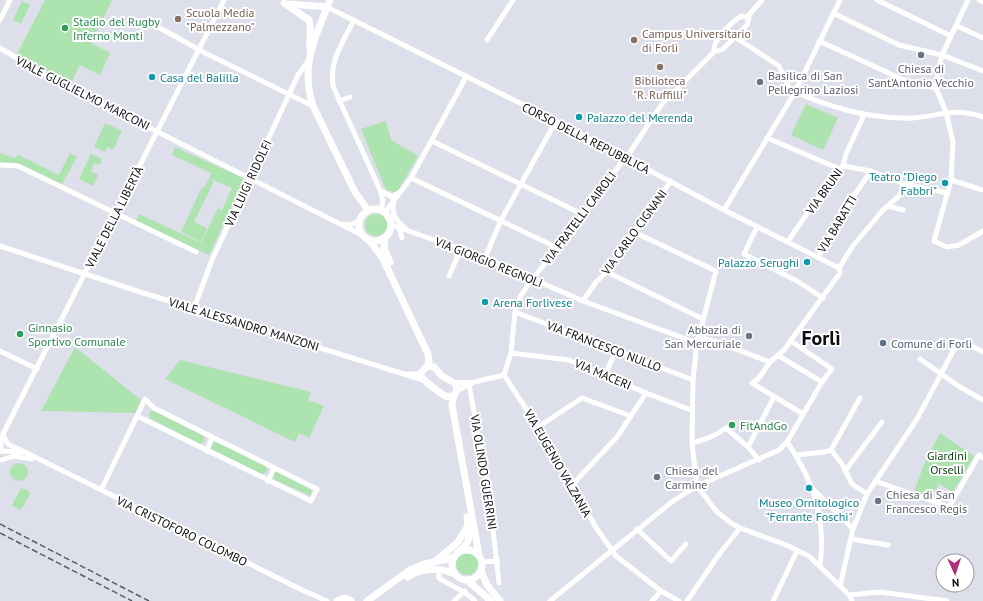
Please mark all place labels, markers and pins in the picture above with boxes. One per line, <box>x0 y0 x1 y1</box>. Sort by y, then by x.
place label: Scuola Media "Palmezzano" <box>186 5 255 34</box>
place label: Stadio del Rugby Inferno Monti <box>73 14 160 43</box>
marker: Scuola Media "Palmezzano" <box>173 14 183 24</box>
marker: Stadio del Rugby Inferno Monti <box>60 23 70 33</box>
place label: Campus Universitario di Forlì <box>642 26 751 55</box>
marker: Campus Universitario di Forlì <box>629 35 639 45</box>
marker: Chiesa di Sant'Antonio Vecchio <box>916 50 926 60</box>
place label: Chiesa di Sant'Antonio Vecchio <box>868 61 974 90</box>
marker: Biblioteca "R. Ruffilli" <box>655 62 665 72</box>
place label: Basilica di San Pellegrino Laziosi <box>768 68 858 97</box>
place label: Casa del Balilla <box>160 70 239 85</box>
marker: Casa del Balilla <box>147 72 157 82</box>
place label: Biblioteca "R. Ruffilli" <box>633 73 687 102</box>
marker: Basilica di San Pellegrino Laziosi <box>755 77 765 87</box>
place label: Palazzo del Merenda <box>587 110 693 125</box>
marker: Palazzo del Merenda <box>574 112 584 122</box>
place label: Teatro "Diego Fabbri" <box>869 169 937 198</box>
marker: Teatro "Diego Fabbri" <box>940 178 950 188</box>
place label: Palazzo Serughi <box>718 255 799 270</box>
marker: Palazzo Serughi <box>802 257 812 267</box>
place label: Arena Forlivese <box>493 295 572 310</box>
marker: Arena Forlivese <box>480 297 490 307</box>
place label: Ginnasio Sportivo Comunale <box>28 320 126 349</box>
place label: Abbazia di San Mercuriale <box>665 322 741 351</box>
marker: Ginnasio Sportivo Comunale <box>15 329 25 339</box>
marker: Abbazia di San Mercuriale <box>744 331 754 341</box>
place label: Comune di Forlì <box>891 336 972 351</box>
marker: Comune di Forlì <box>878 338 888 348</box>
place label: FitAndGo <box>740 418 787 433</box>
marker: FitAndGo <box>727 420 737 430</box>
place label: Chiesa del Carmine <box>665 463 718 492</box>
marker: Chiesa del Carmine <box>652 472 662 482</box>
marker: Museo Ornitologico "Ferrante Foschi" <box>804 483 814 493</box>
place label: Chiesa di San Francesco Regis <box>886 487 967 516</box>
place label: Museo Ornitologico "Ferrante Foschi" <box>759 495 859 524</box>
marker: Chiesa di San Francesco Regis <box>873 496 883 506</box>

